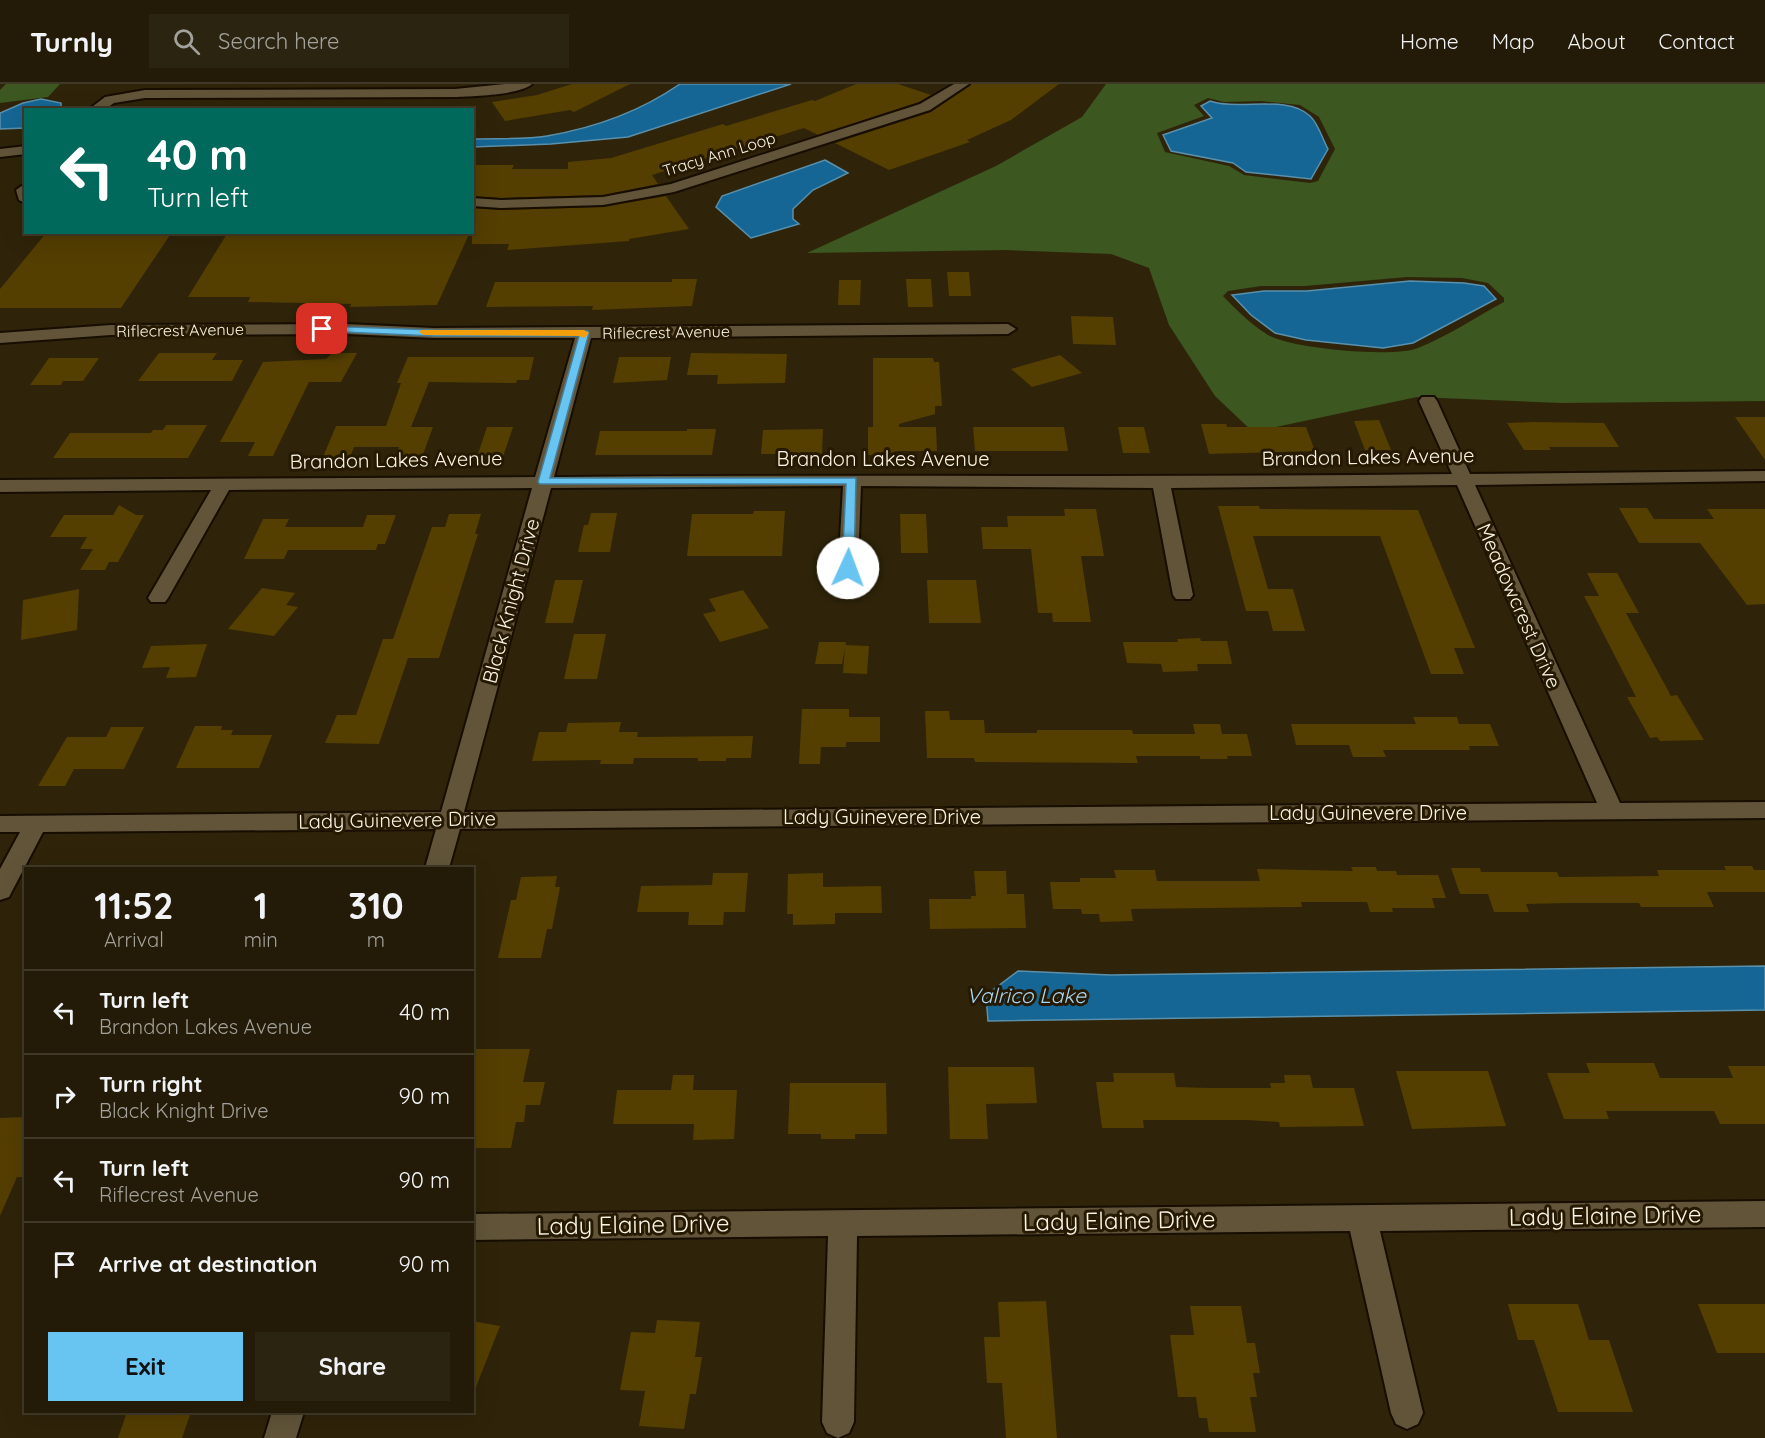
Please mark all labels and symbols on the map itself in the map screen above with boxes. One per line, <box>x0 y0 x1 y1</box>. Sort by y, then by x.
street label: Tracy Ann Loop <box>660 127 778 181</box>
pin <box>296 303 347 354</box>
street label: Riflecrest Avenue <box>116 319 244 341</box>
street label: Riflecrest Avenue <box>602 321 730 343</box>
street label: Brandon Lakes Avenue <box>1261 442 1475 471</box>
street label: Brandon Lakes Avenue <box>289 445 503 474</box>
street label: Brandon Lakes Avenue <box>777 446 989 471</box>
street label: Black Knight Drive <box>476 516 545 686</box>
street label: Meadowcrest Drive <box>1472 519 1567 692</box>
position arrow <box>816 536 880 600</box>
street label: Lady Guinevere Drive <box>1269 800 1467 825</box>
street label: Lady Guinevere Drive <box>783 804 981 829</box>
street label: Lady Guinevere Drive <box>298 805 496 834</box>
water label: Valrico Lake <box>966 982 1087 1008</box>
street label: Lady Elaine Drive <box>1508 1198 1702 1232</box>
street label: Lady Elaine Drive <box>1022 1203 1216 1237</box>
street label: Lady Elaine Drive <box>536 1207 730 1241</box>

